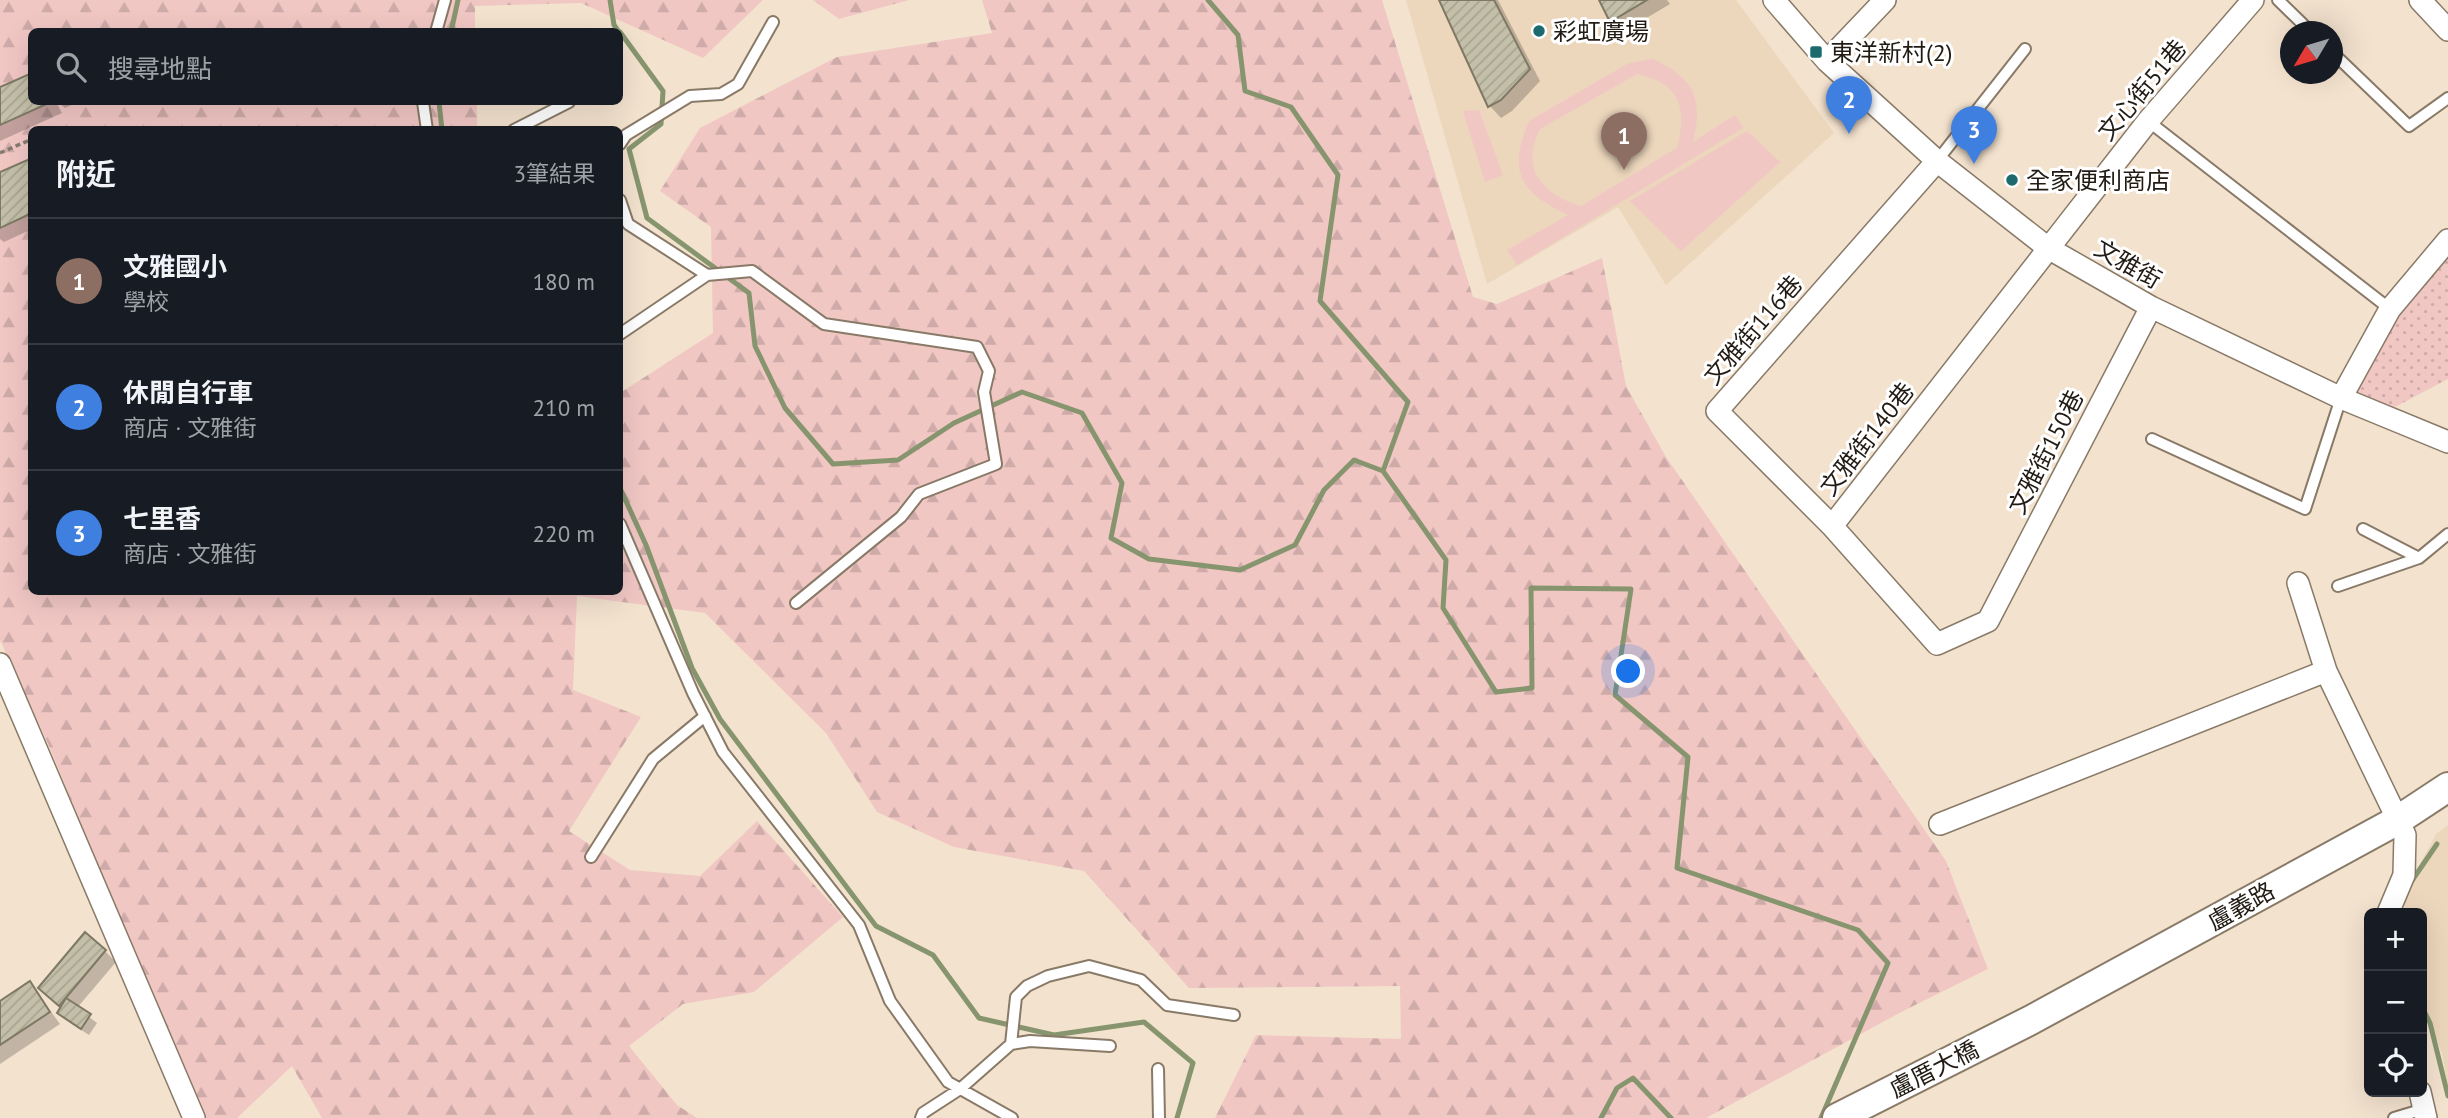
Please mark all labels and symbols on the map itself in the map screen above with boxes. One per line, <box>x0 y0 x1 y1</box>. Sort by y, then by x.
place label: 彩虹廣場 <box>1553 16 1649 47</box>
north arrow <box>2280 21 2343 84</box>
marker: 彩虹廣場 <box>1531 23 1547 39</box>
street label: 文心街51巷 <box>2091 33 2193 147</box>
place label: 東洋新村(2) <box>1830 37 1953 68</box>
marker: 東洋新村(2) <box>1808 44 1824 60</box>
pin: 2 <box>1826 76 1872 134</box>
pin: 3 <box>1951 106 1997 164</box>
pin: 1 <box>1601 112 1647 170</box>
place label: 全家便利商店 <box>2026 165 2170 196</box>
marker: 全家便利商店 <box>2004 172 2020 188</box>
street label: 文雅街 <box>2089 233 2167 295</box>
street label: 文雅街116巷 <box>1697 269 1809 391</box>
street label: 文雅街140巷 <box>1813 376 1921 502</box>
street label: 文雅街150巷 <box>2001 385 2091 519</box>
your location <box>1611 654 1645 688</box>
street label: 盧義路 <box>2202 875 2280 937</box>
street label: 盧厝大橋 <box>1884 1033 1984 1105</box>

